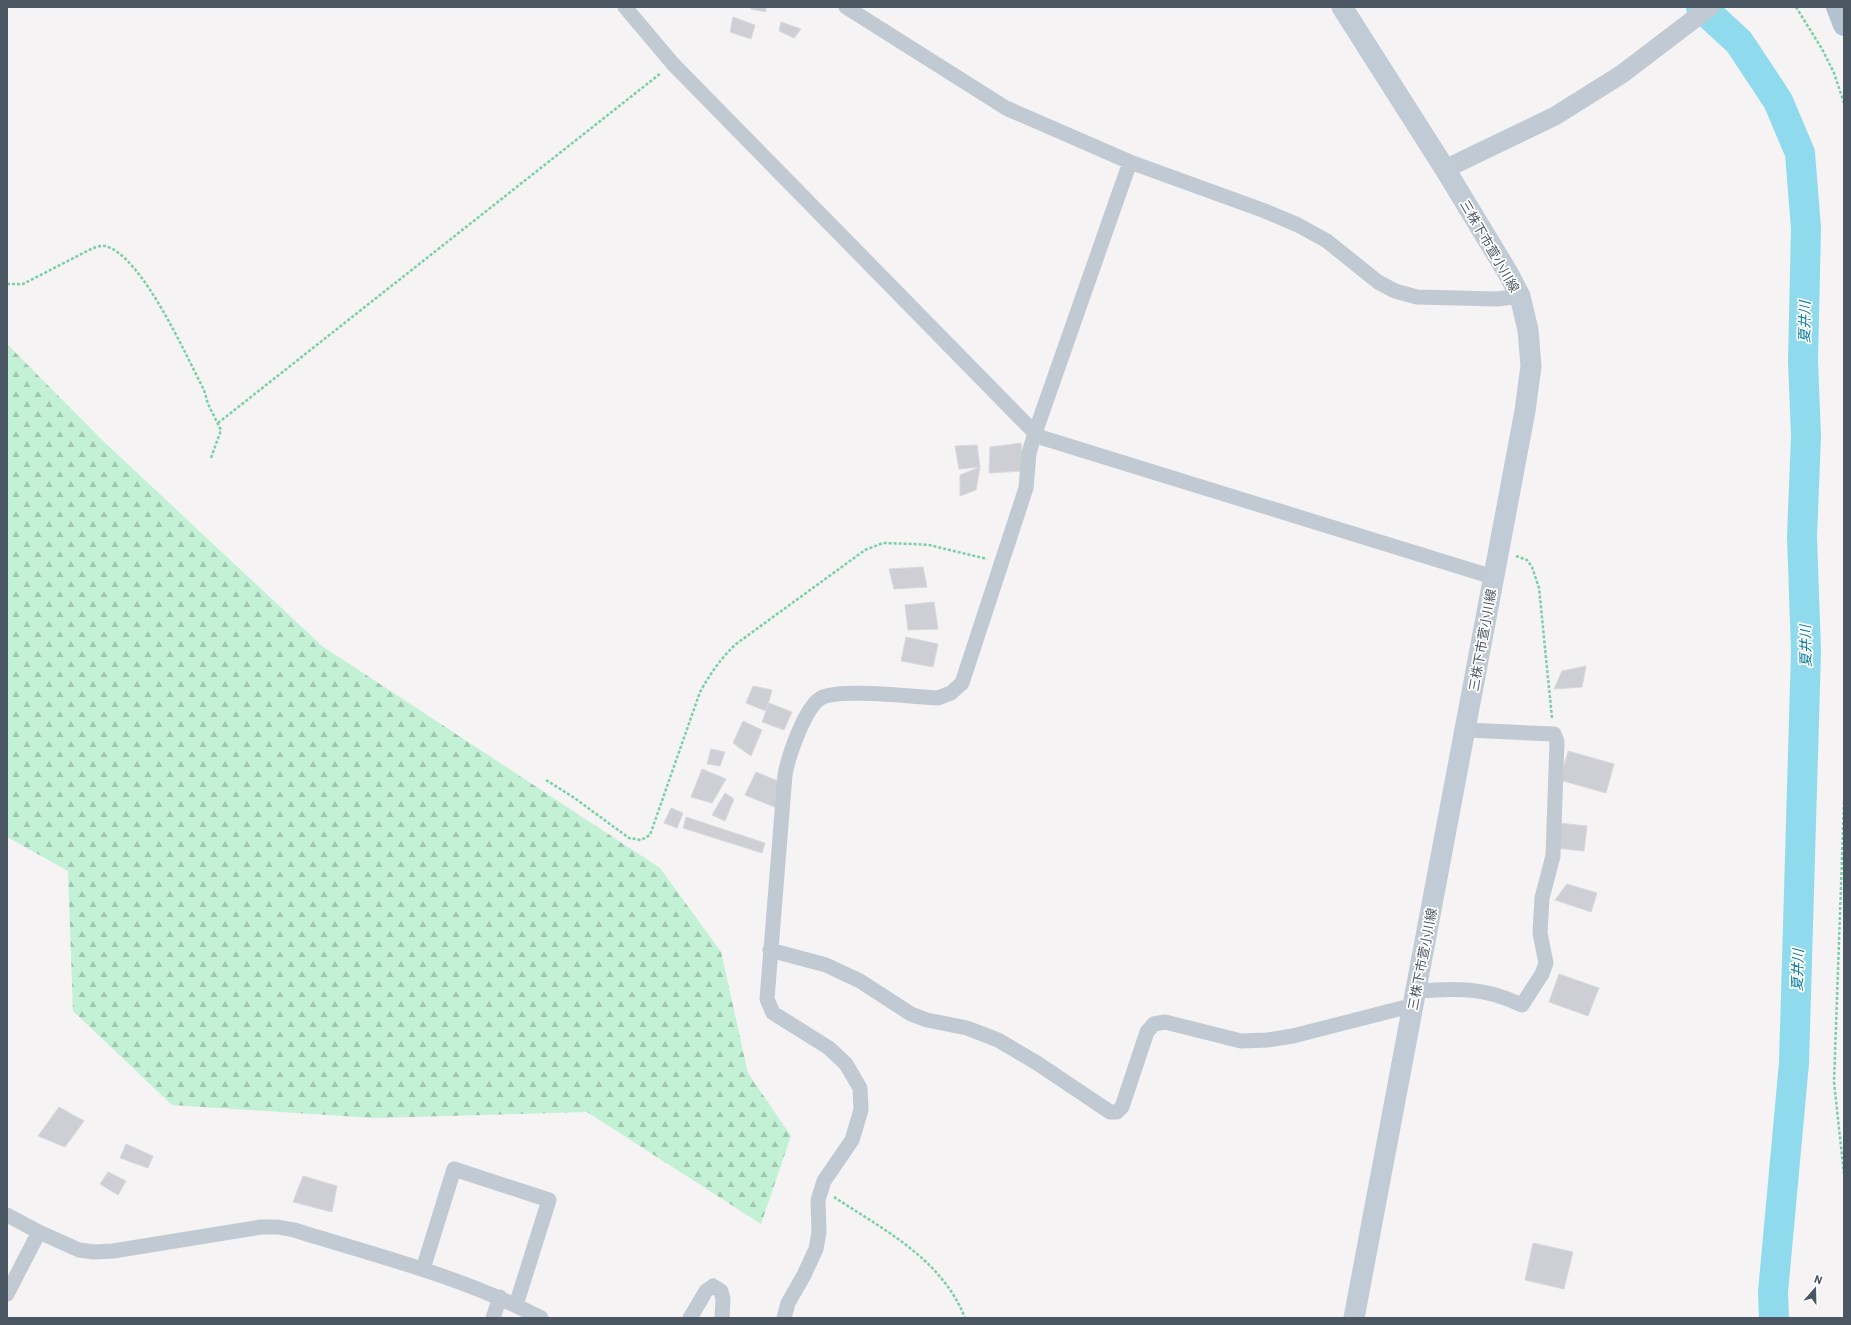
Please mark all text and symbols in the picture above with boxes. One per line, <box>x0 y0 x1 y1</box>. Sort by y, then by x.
street label: 三株下市萱小川線 <box>1457 197 1523 295</box>
water label: 夏井川 <box>1795 299 1813 343</box>
street label: 三株下市萱小川線 <box>1465 587 1499 693</box>
water label: 夏井川 <box>1796 623 1814 667</box>
street label: 三株下市萱小川線 <box>1404 906 1440 1012</box>
water label: 夏井川 <box>1788 947 1806 991</box>
north arrow <box>1795 1269 1835 1309</box>
text: N <box>1813 1272 1824 1286</box>

